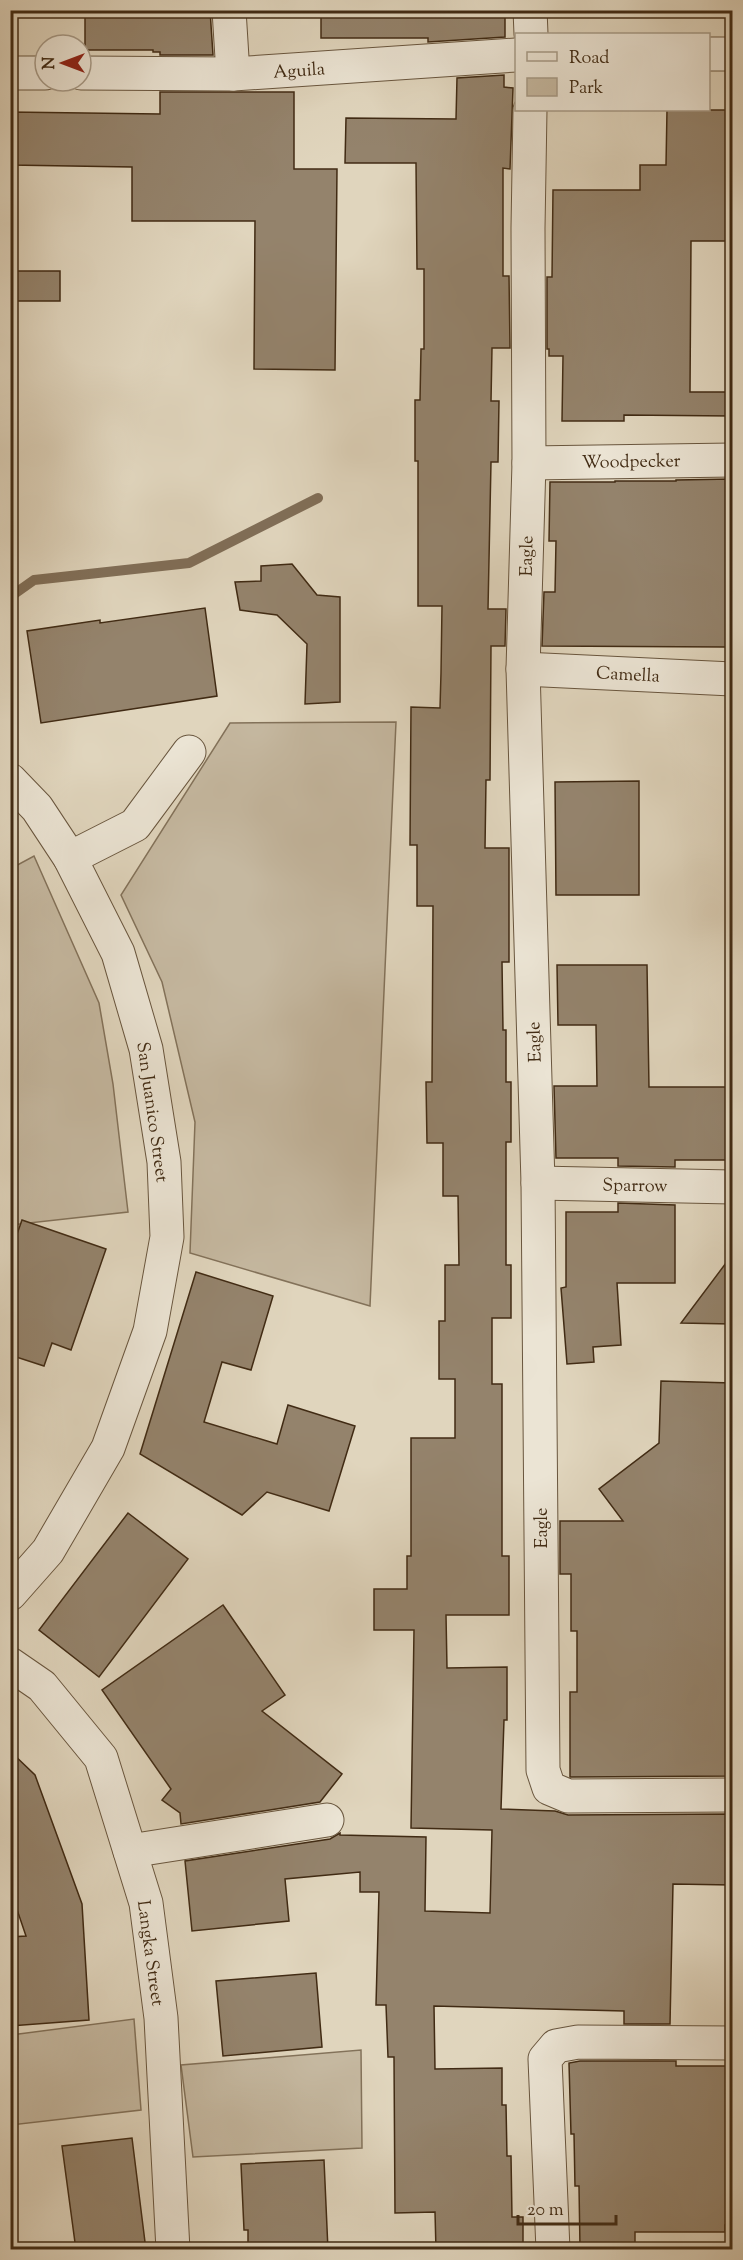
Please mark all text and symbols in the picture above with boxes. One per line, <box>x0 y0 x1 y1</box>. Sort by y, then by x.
north arrow <box>33 33 93 93</box>
legend <box>515 33 710 111</box>
text: Road <box>569 46 609 72</box>
text: N <box>39 56 62 69</box>
street label: Aguila <box>272 57 326 87</box>
text: Park <box>569 76 604 102</box>
street label: Woodpecker <box>581 449 681 477</box>
street label: Eagle <box>515 535 541 577</box>
street label: Camella <box>595 661 660 691</box>
street label: Eagle <box>522 1021 550 1063</box>
street label: San Juanico Street <box>128 1040 174 1184</box>
street label: Sparrow <box>602 1173 668 1201</box>
street label: Eagle <box>530 1508 556 1548</box>
street label: Langka Street <box>129 1899 169 2008</box>
scale bar <box>518 2188 616 2226</box>
text: 20 m <box>527 2198 564 2224</box>

